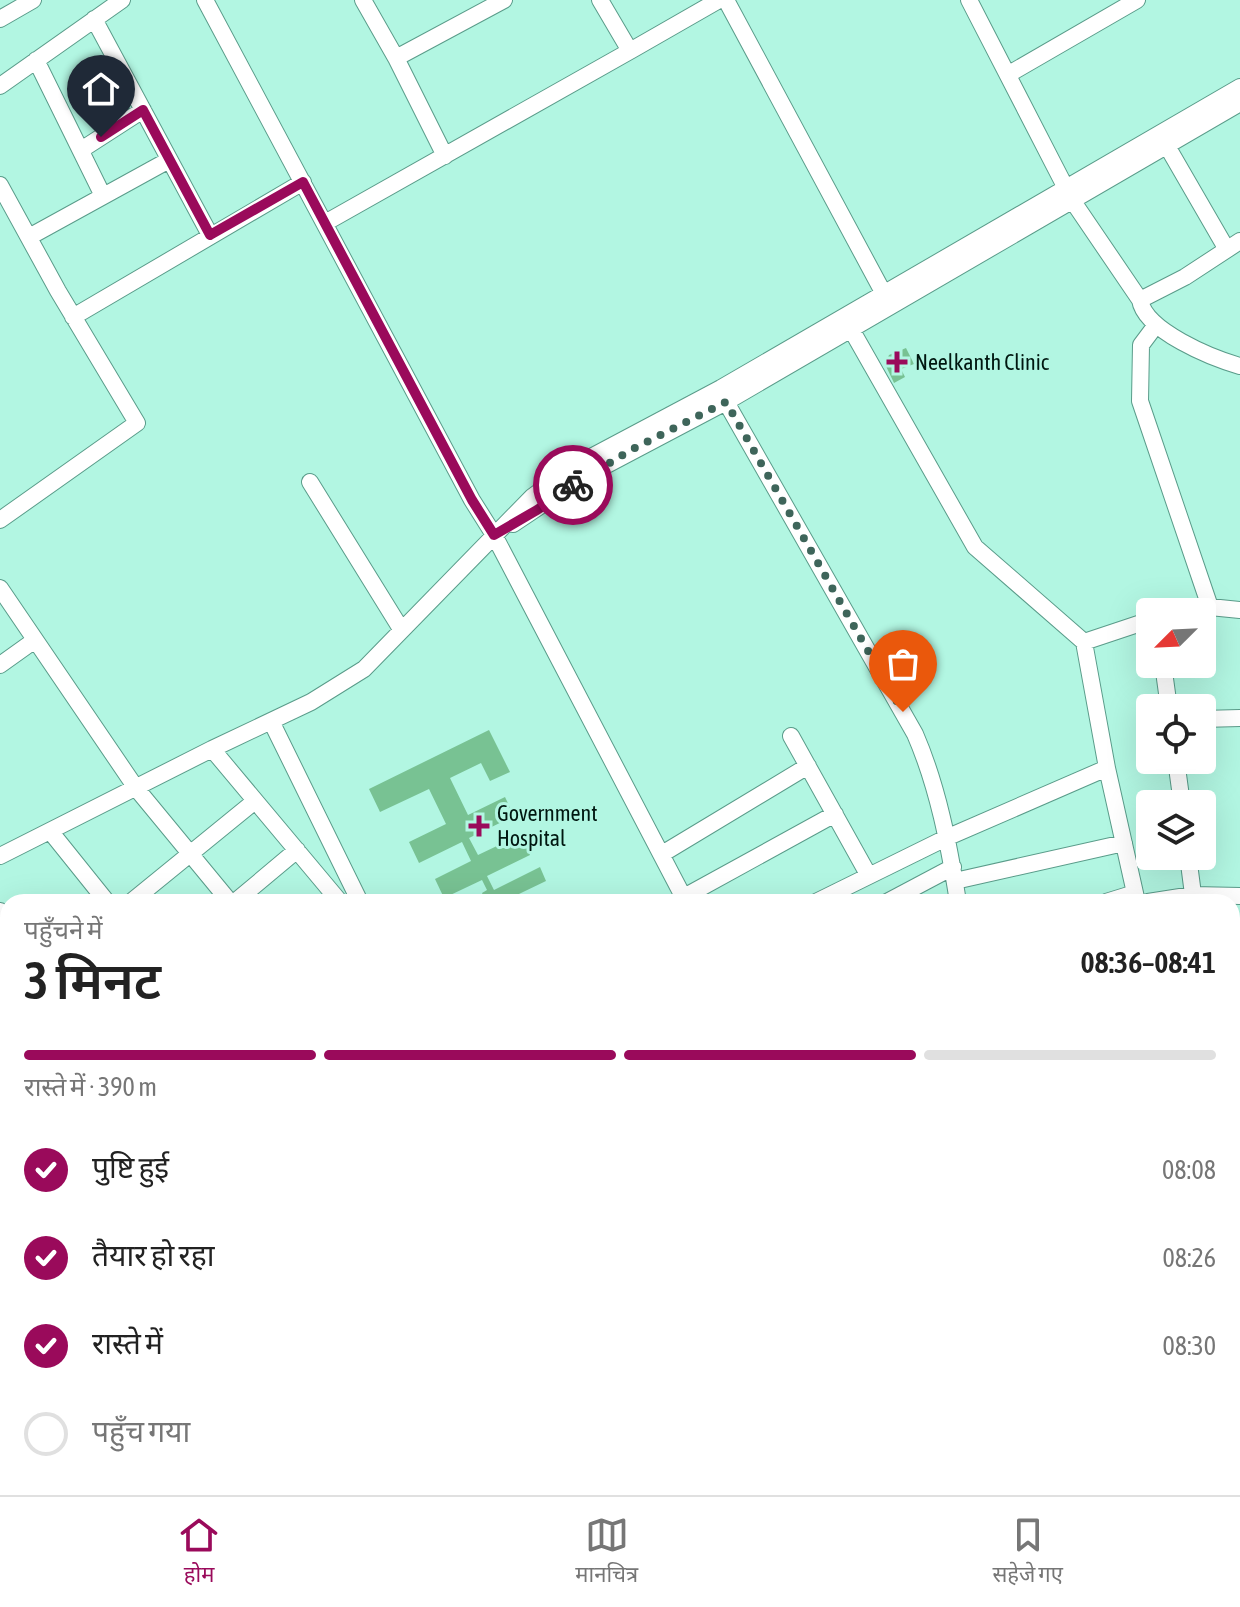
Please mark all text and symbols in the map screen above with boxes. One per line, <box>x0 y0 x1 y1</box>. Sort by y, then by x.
pin <box>67 55 135 137</box>
icon: home <box>79 67 123 111</box>
place label: Neelkanth Clinic <box>915 349 1050 375</box>
marker: Neelkanth Clinic <box>886 351 908 373</box>
courier <box>533 445 613 525</box>
icon: bike <box>551 463 595 507</box>
north arrow <box>1136 598 1216 678</box>
map controls <box>1136 598 1216 870</box>
pin <box>869 630 937 712</box>
icon: bag <box>881 642 925 686</box>
button: locate <box>1136 694 1216 774</box>
button: layers <box>1136 790 1216 870</box>
place label: Government Hospital <box>497 800 598 851</box>
marker: Government Hospital <box>468 815 490 837</box>
text: पहुँचने में <box>24 915 103 945</box>
text: 08:36–08:41 <box>1081 945 1216 979</box>
text: 3 मिनट <box>24 950 161 1010</box>
text: रास्ते में · 390 m <box>24 1072 157 1102</box>
icon: check <box>24 1148 68 1192</box>
text: पुष्टि हुई <box>92 1150 169 1184</box>
text: 08:08 <box>1162 1155 1216 1185</box>
icon: check <box>24 1236 68 1280</box>
text: तैयार हो रहा <box>92 1238 214 1272</box>
text: 08:26 <box>1162 1243 1216 1273</box>
icon: check <box>24 1324 68 1368</box>
text: रास्ते में <box>92 1326 163 1360</box>
text: 08:30 <box>1162 1331 1216 1361</box>
text: पहुँच गया <box>92 1414 190 1448</box>
tab: होम <box>177 1513 221 1591</box>
tab: मानचित्र <box>575 1513 638 1591</box>
tab: सहेजे गए <box>992 1513 1063 1591</box>

